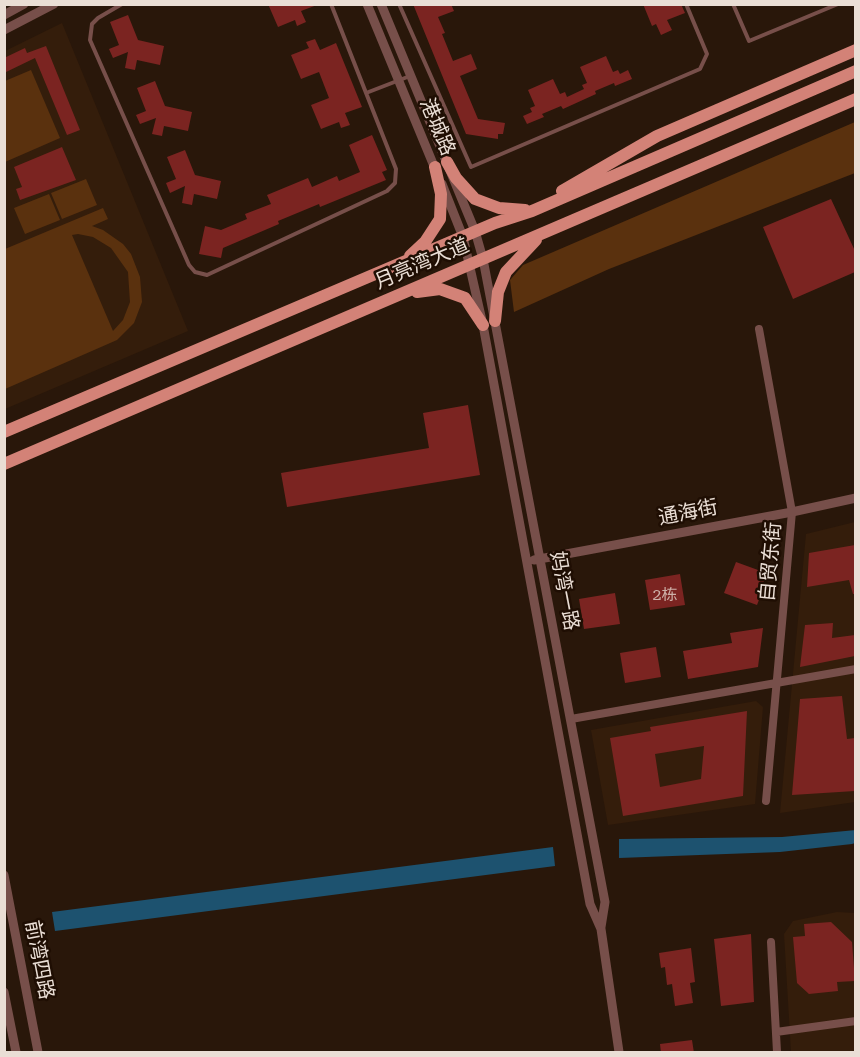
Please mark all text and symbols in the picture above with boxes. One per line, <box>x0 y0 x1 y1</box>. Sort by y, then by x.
street label: 港城路 <box>414 95 460 159</box>
street label: 月亮湾大道 <box>371 233 473 295</box>
street label: 通海街 <box>656 495 720 531</box>
street label: 自贸东街 <box>756 521 786 603</box>
street label: 妈湾一路 <box>545 549 583 633</box>
house number: 2栋 <box>653 585 677 605</box>
street label: 前湾四路 <box>20 918 58 1002</box>

